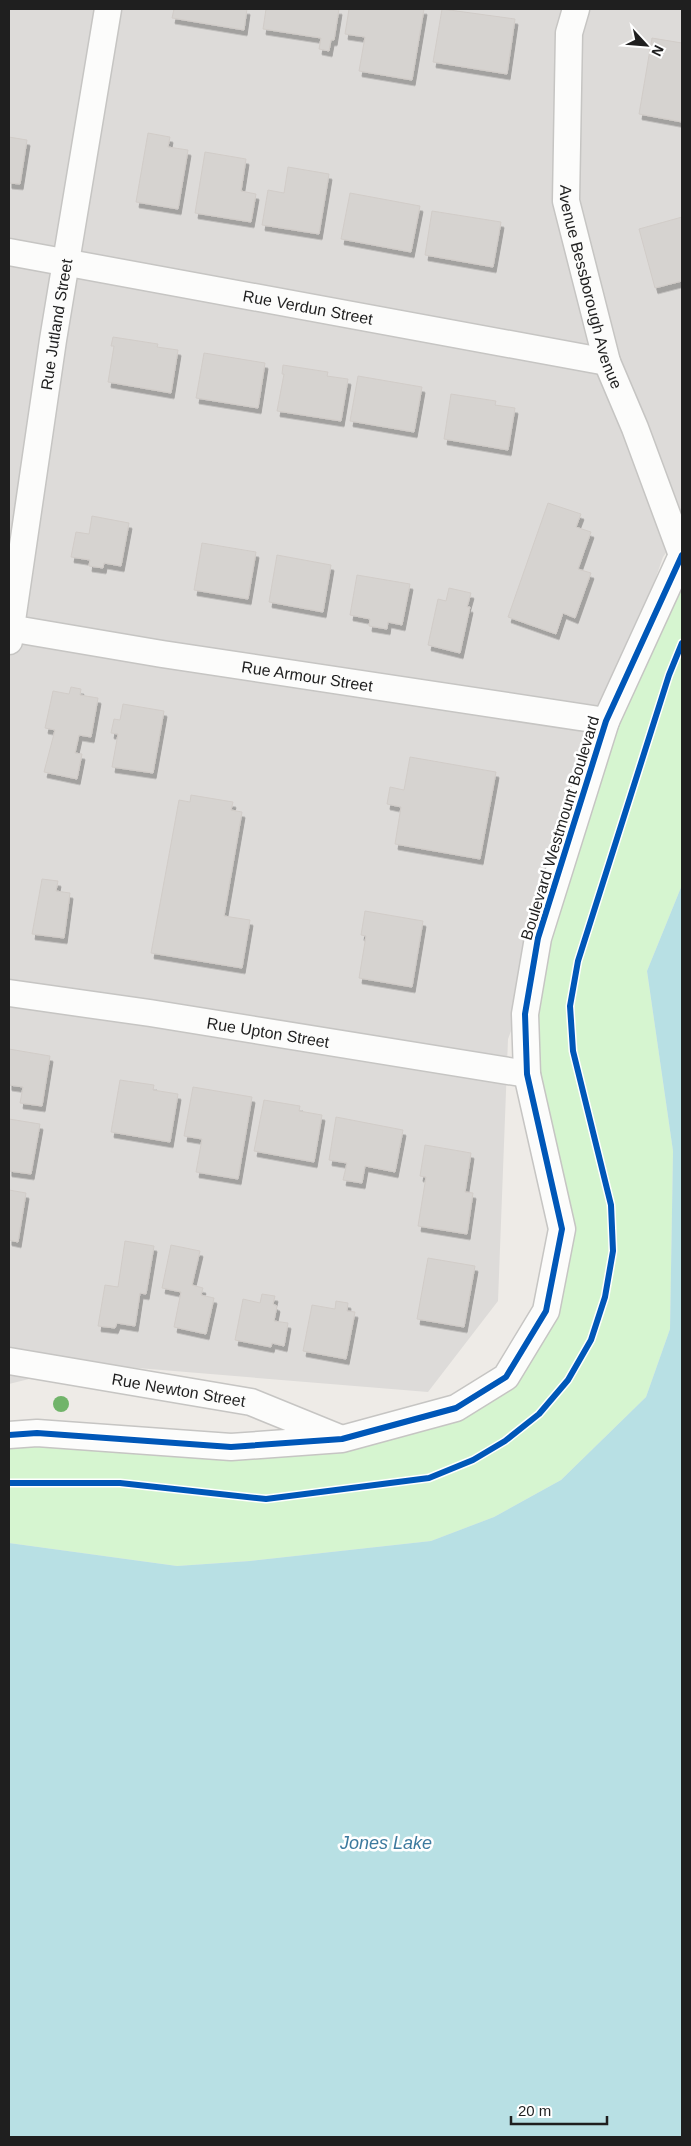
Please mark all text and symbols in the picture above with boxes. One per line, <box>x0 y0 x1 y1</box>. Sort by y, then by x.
north arrow <box>621 20 671 70</box>
text: N <box>648 43 667 59</box>
street label: Avenue Bessborough Avenue <box>557 185 626 391</box>
street label: Rue Jutland Street <box>37 257 75 391</box>
street label: Rue Verdun Street <box>242 287 375 327</box>
street label: Rue Armour Street <box>240 658 375 694</box>
street label: Boulevard Westmount Boulevard <box>518 714 602 942</box>
street label: Rue Upton Street <box>206 1014 331 1050</box>
street label: Rue Newton Street <box>110 1370 247 1410</box>
water label: Jones Lake <box>339 1833 432 1853</box>
scale bar <box>511 2094 607 2126</box>
text: 20 m <box>518 2102 551 2119</box>

